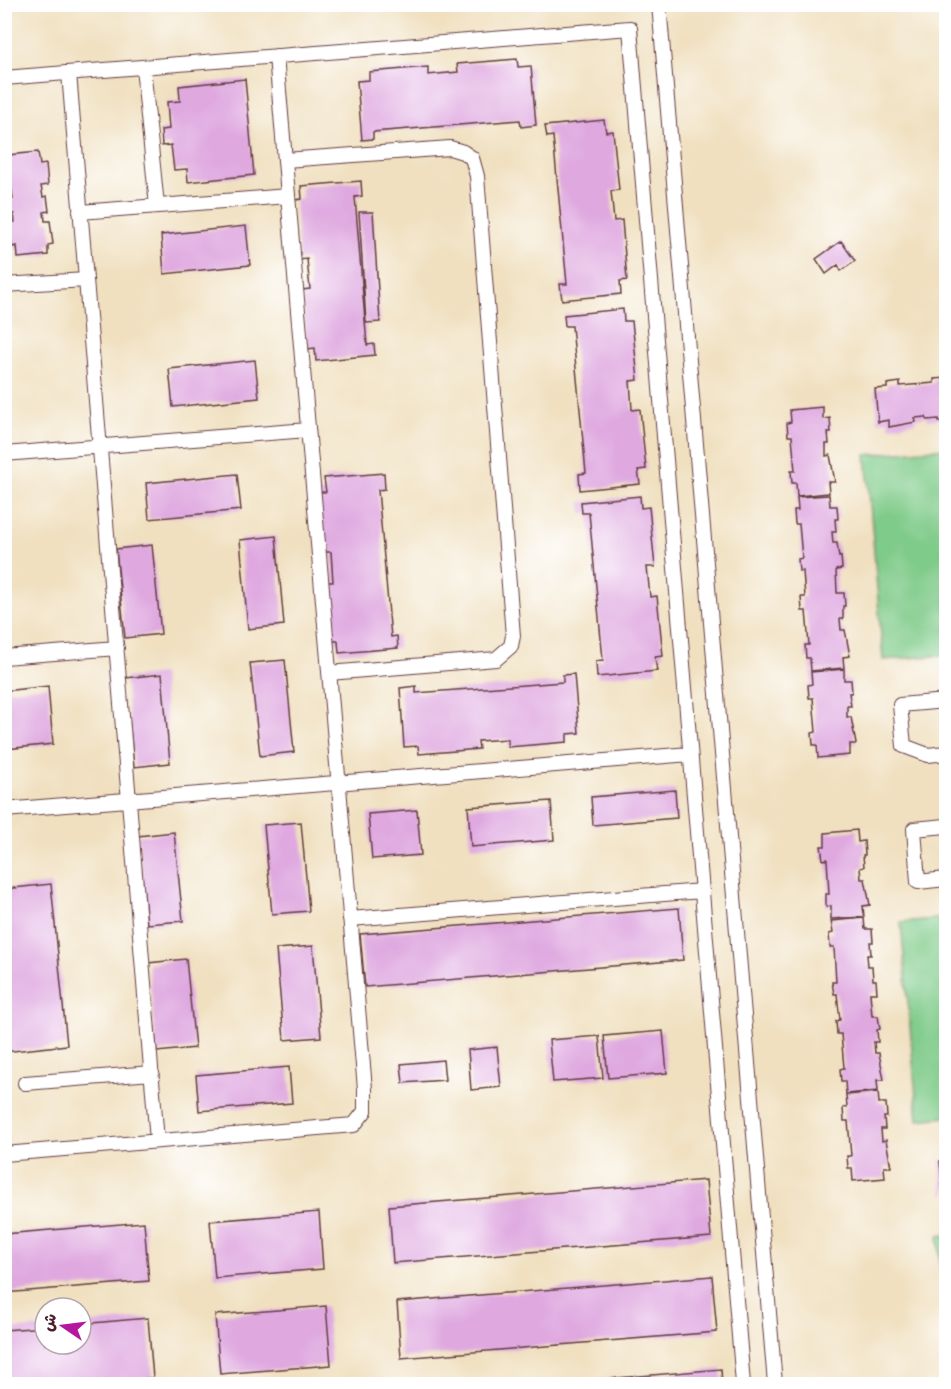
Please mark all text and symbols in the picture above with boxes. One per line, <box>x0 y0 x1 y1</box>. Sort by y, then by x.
north arrow <box>33 1296 93 1356</box>
text: ش <box>39 1312 61 1334</box>

